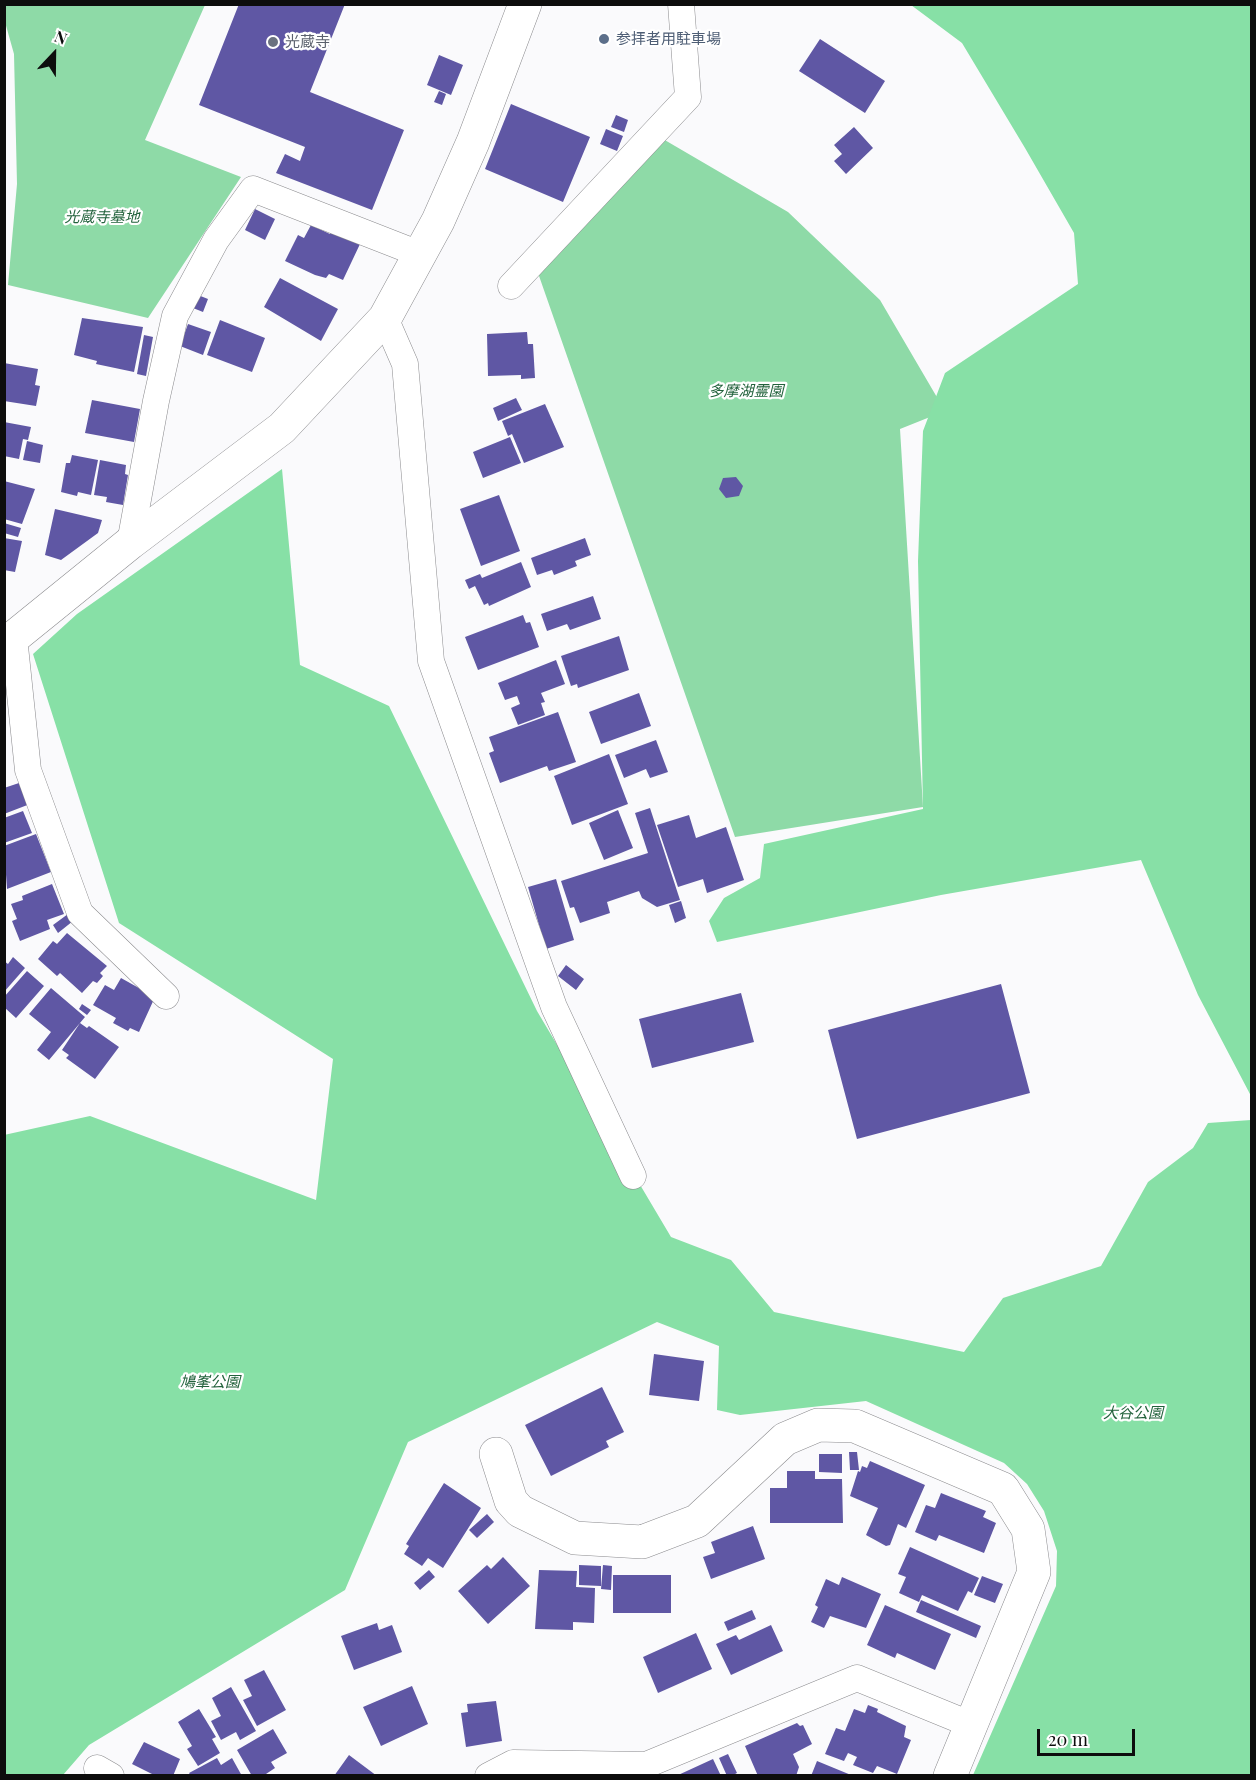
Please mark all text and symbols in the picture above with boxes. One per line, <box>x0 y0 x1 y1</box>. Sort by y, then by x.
north arrow <box>24 24 84 84</box>
text: N <box>52 25 70 49</box>
place label: 参拝者用駐車場 <box>616 30 721 48</box>
marker: 参拝者用駐車場 <box>597 32 611 46</box>
place label: 光蔵寺 <box>285 33 330 51</box>
marker: 光蔵寺 <box>266 35 280 49</box>
park label: 光蔵寺墓地 <box>65 208 139 226</box>
park label: 多摩湖霊園 <box>709 382 783 400</box>
park label: 鳩峯公園 <box>180 1373 240 1391</box>
park label: 大谷公園 <box>1103 1404 1163 1422</box>
scale bar <box>1040 1717 1138 1755</box>
text: 20 m <box>1048 1727 1088 1751</box>

